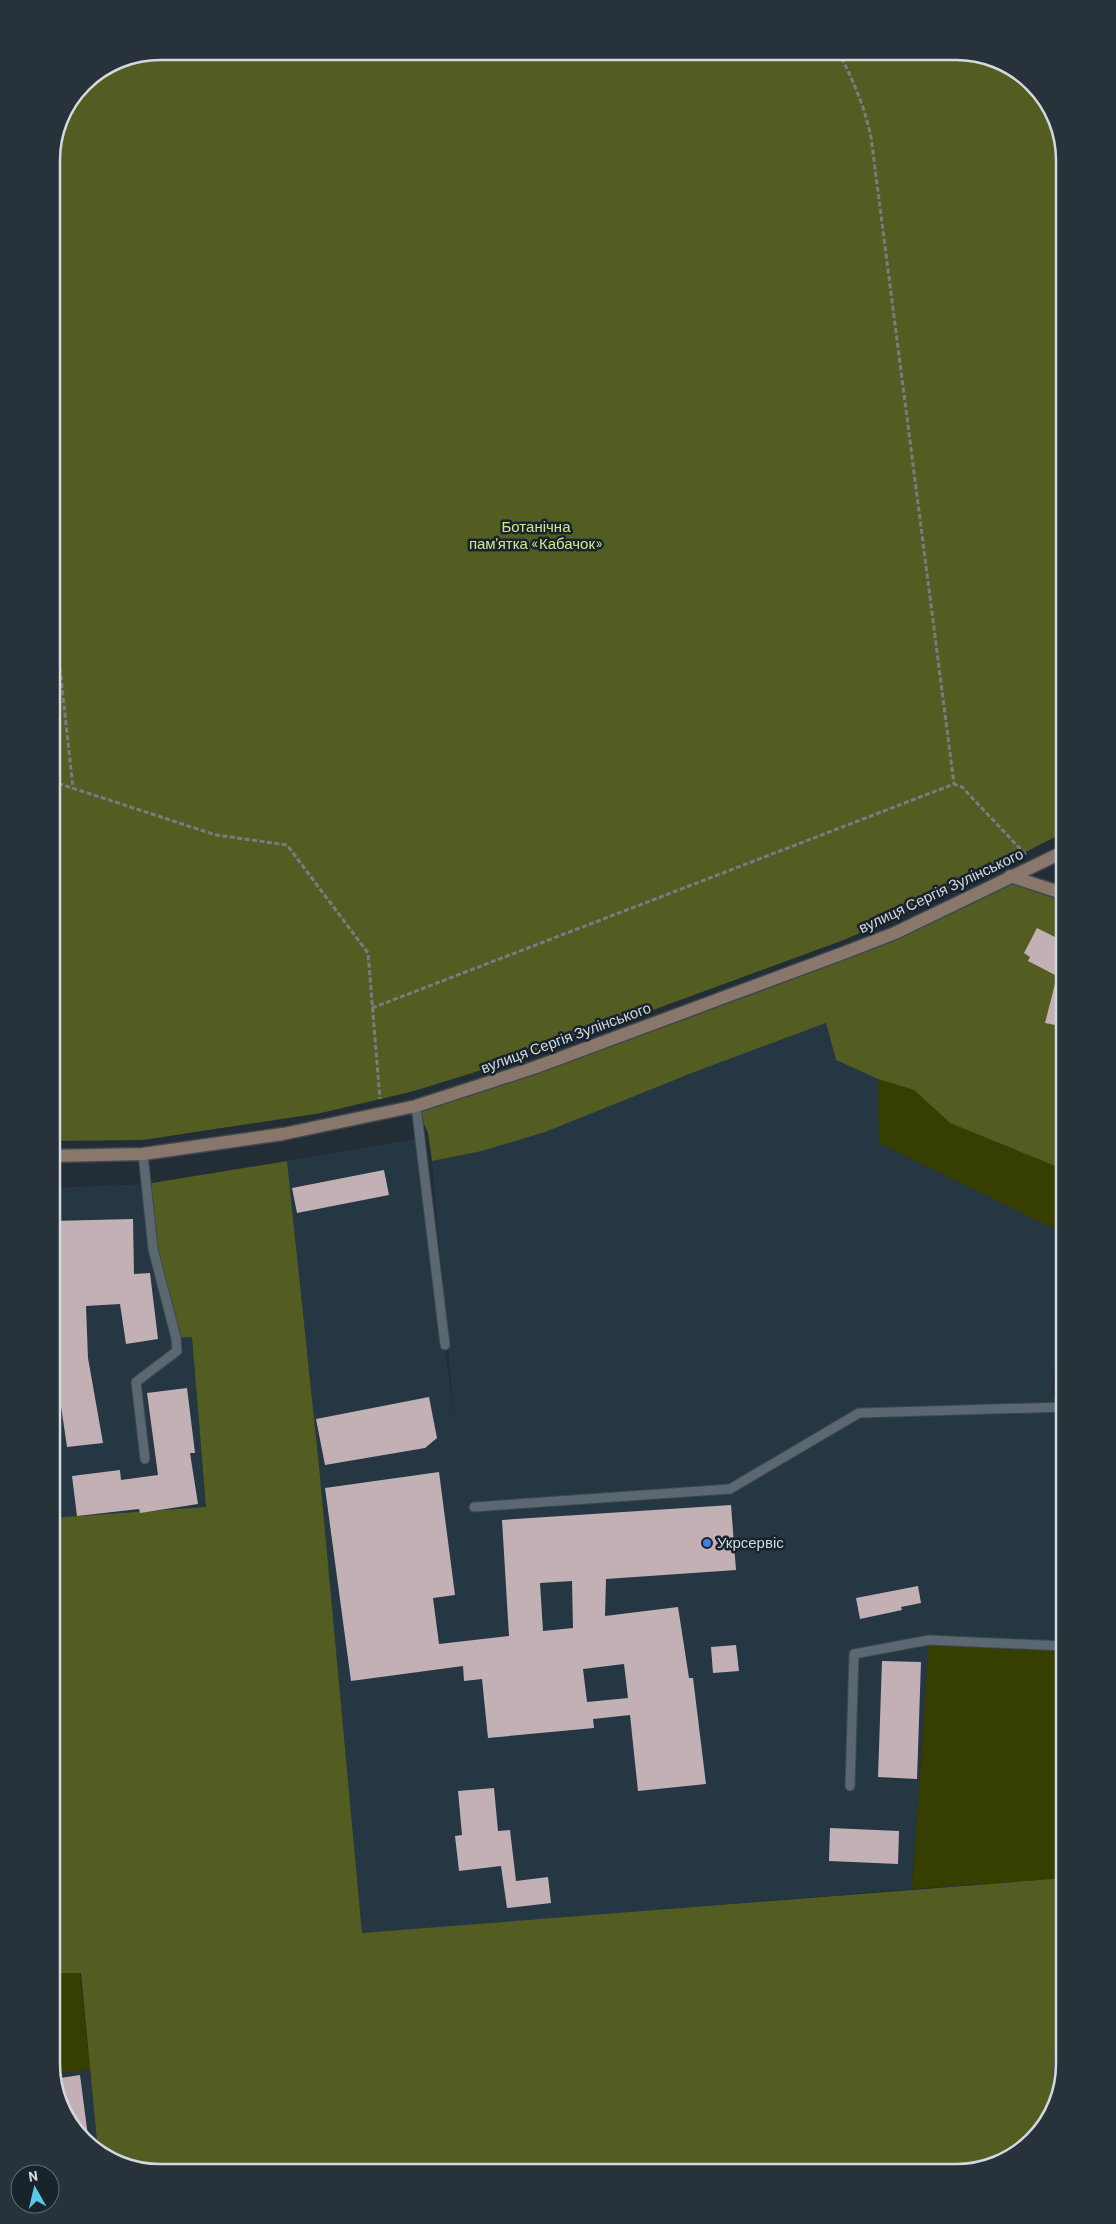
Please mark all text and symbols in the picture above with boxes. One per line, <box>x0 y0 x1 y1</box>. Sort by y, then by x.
park label: Ботанічна пам'ятка «Кабачок» <box>469 517 603 552</box>
street label: вулиця Сергія Зулінського <box>855 844 1026 936</box>
street label: вулиця Сергія Зулінського <box>478 998 653 1076</box>
place label: Укрсервіс <box>717 1533 784 1551</box>
marker: Укрсервіс <box>701 1537 713 1549</box>
north arrow <box>10 2164 60 2214</box>
text: N <box>27 2167 39 2185</box>

